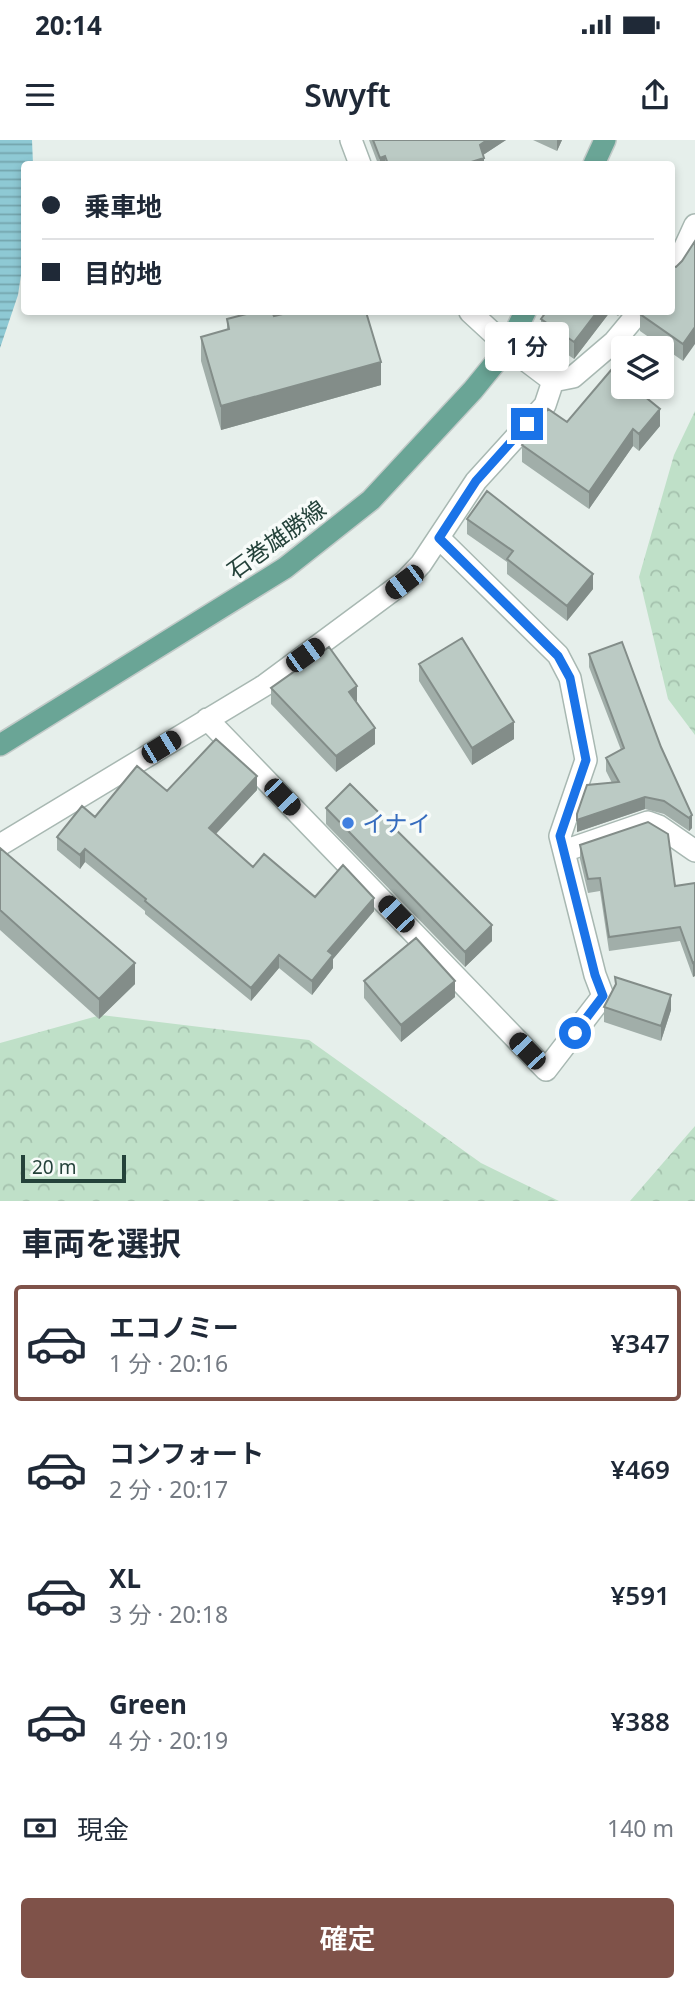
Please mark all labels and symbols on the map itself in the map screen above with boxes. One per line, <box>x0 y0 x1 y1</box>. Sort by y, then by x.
callout: 1 分 <box>485 322 569 372</box>
route end <box>511 408 543 440</box>
street label: 石巻雄勝線 <box>220 492 332 586</box>
car <box>381 561 428 603</box>
car <box>282 634 329 676</box>
car <box>138 727 185 767</box>
car <box>260 775 305 819</box>
place label: イナイ <box>362 807 431 839</box>
marker: イナイ <box>340 815 356 831</box>
car <box>374 892 419 936</box>
route start <box>559 1017 591 1049</box>
car <box>505 1029 550 1073</box>
scale bar <box>21 1152 126 1184</box>

